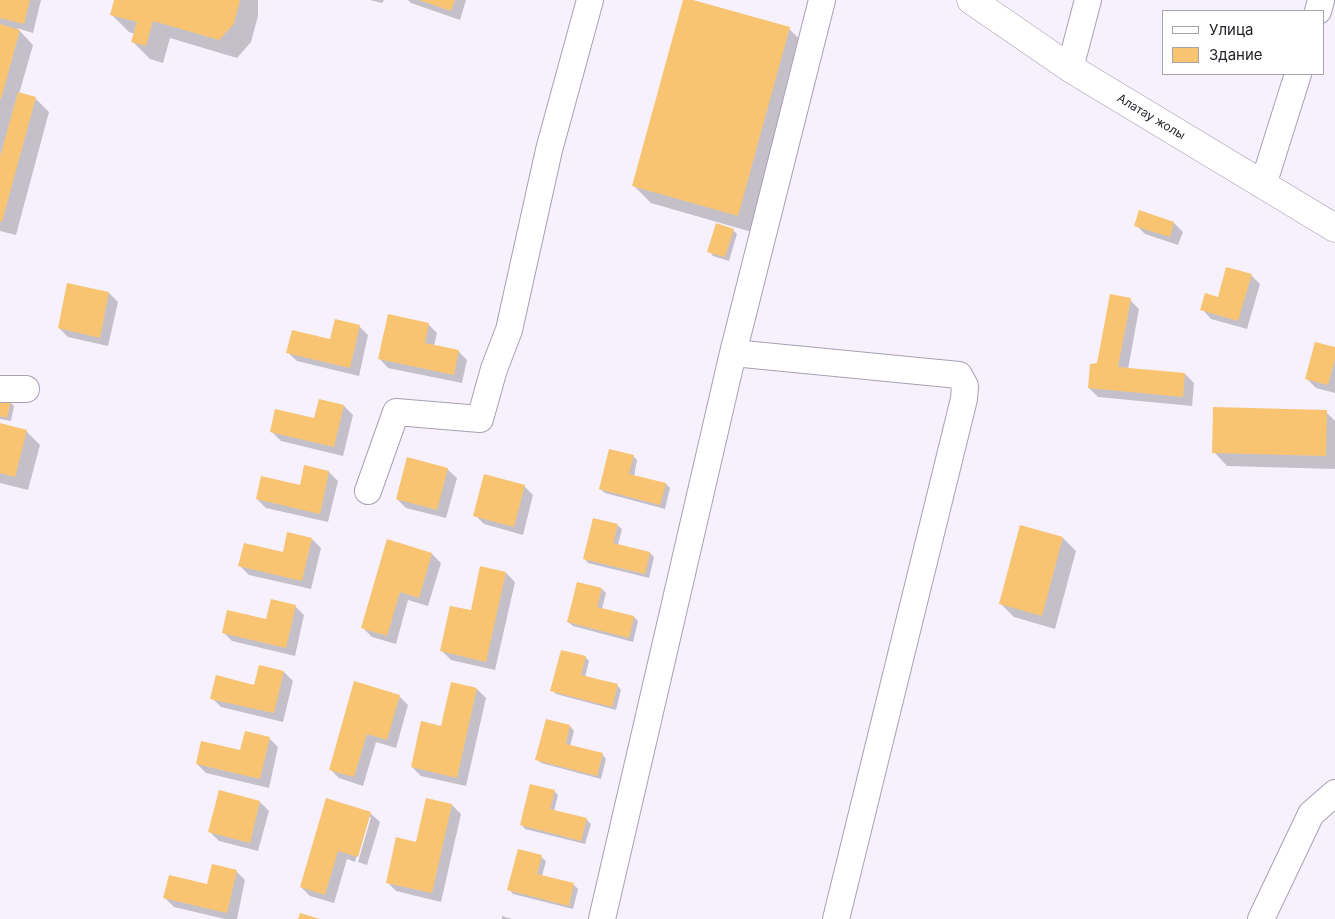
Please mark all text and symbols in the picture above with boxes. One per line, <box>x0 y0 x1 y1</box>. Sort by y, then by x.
legend <box>1162 10 1325 75</box>
text: Улица <box>1209 20 1253 39</box>
text: Здание <box>1209 45 1263 64</box>
street label: Алатау жолы <box>1114 91 1188 143</box>

